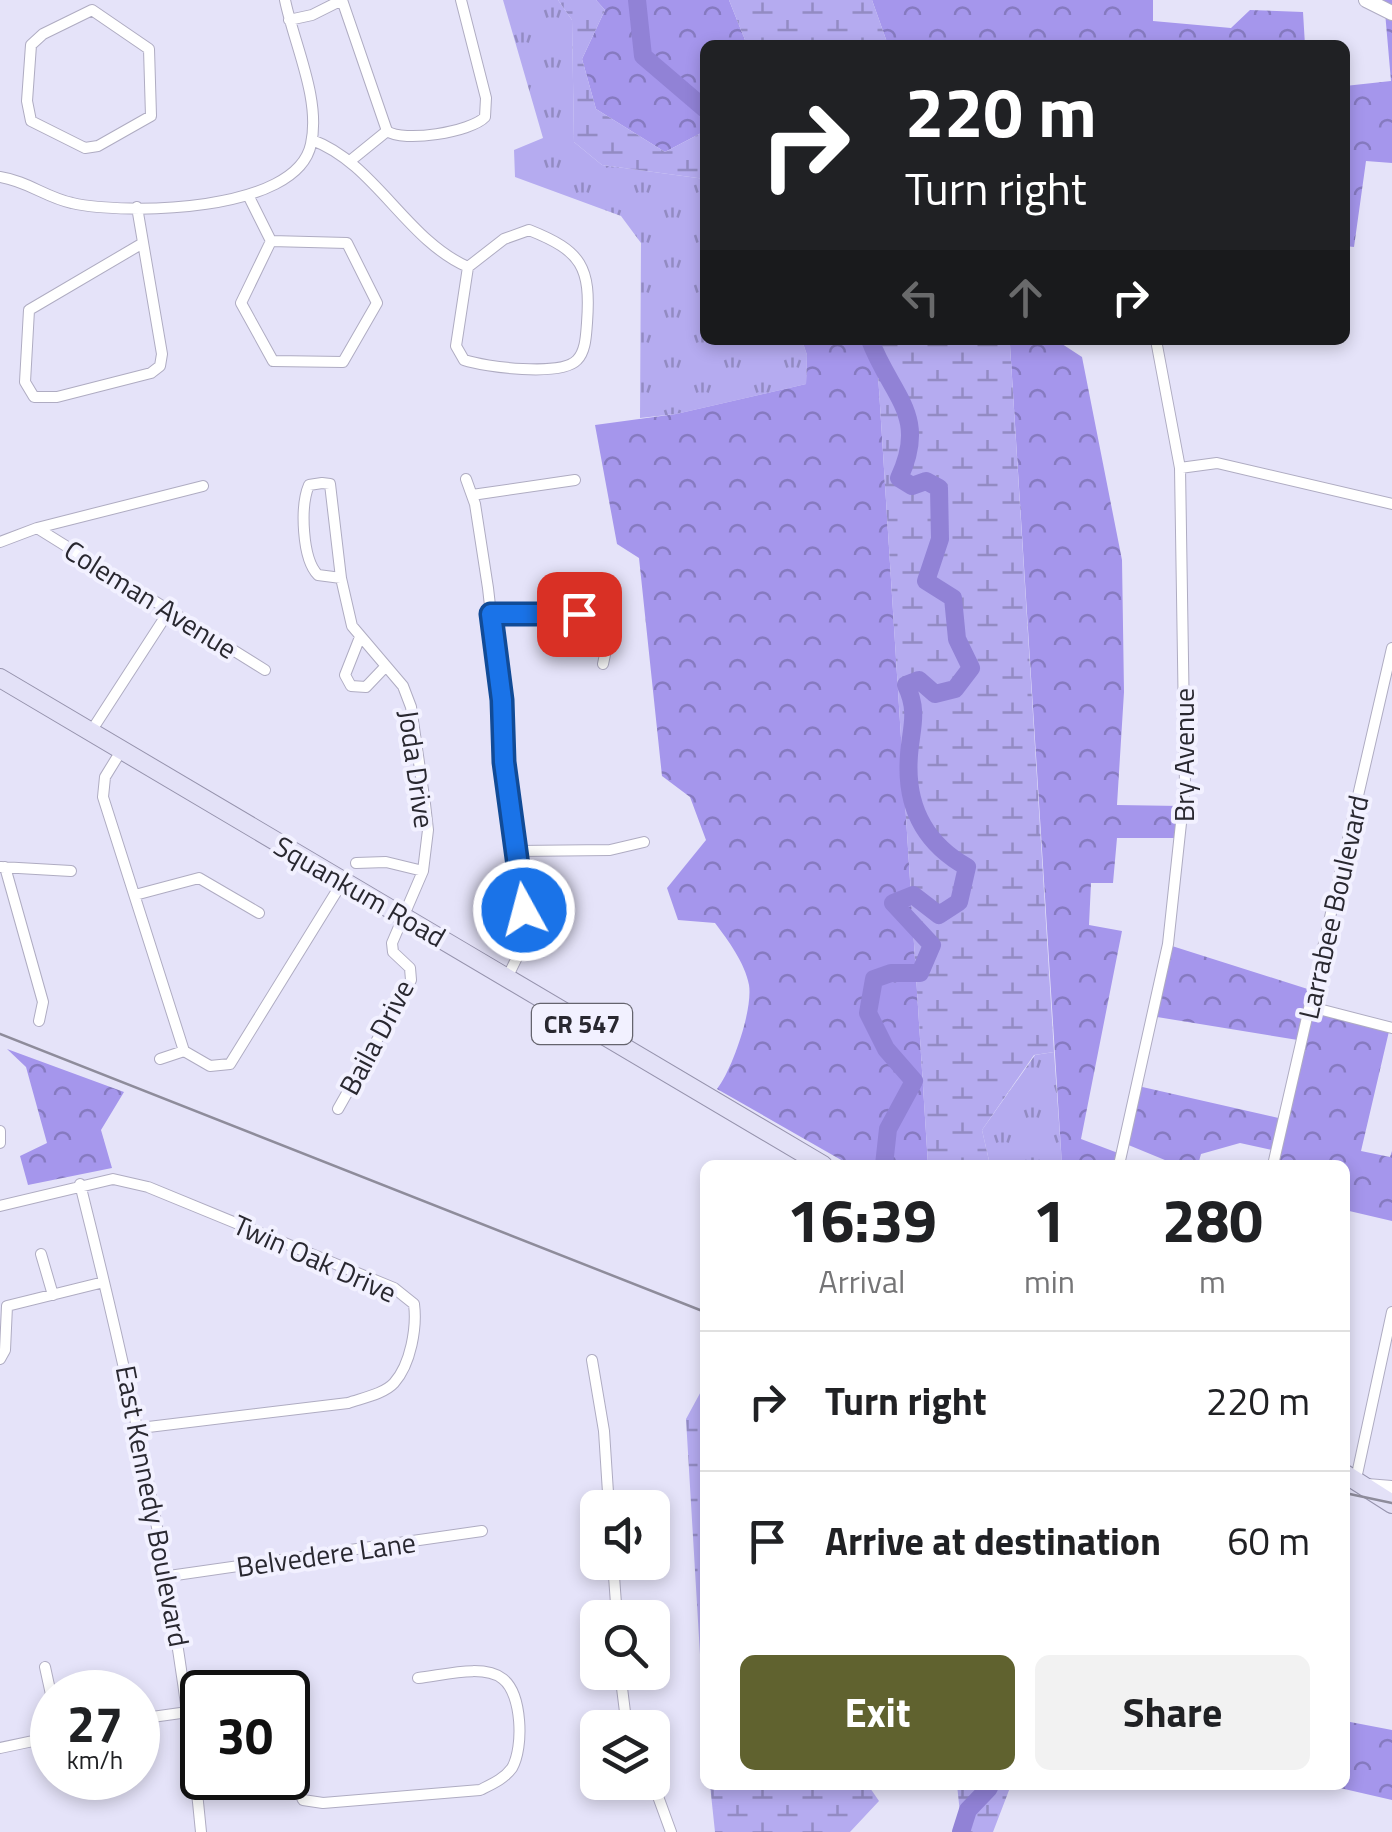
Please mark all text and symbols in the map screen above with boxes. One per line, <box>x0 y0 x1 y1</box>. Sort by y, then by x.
text: 220 m <box>905 58 1097 164</box>
icon: right <box>740 80 870 210</box>
text: Turn right <box>905 154 1087 222</box>
icon: left <box>893 270 948 325</box>
icon: ahead <box>998 270 1053 325</box>
icon: right <box>1103 270 1158 325</box>
street label: Coleman Avenue <box>56 529 246 669</box>
pin <box>537 572 622 657</box>
icon: arrive <box>552 587 607 642</box>
street label: Bry Avenue <box>1162 688 1205 822</box>
street label: Joda Drive <box>387 707 447 831</box>
street label: Larrabee Boulevard <box>1286 791 1380 1023</box>
street label: Squankum Road <box>266 824 454 958</box>
position arrow <box>472 858 576 962</box>
street label: Baila Drive <box>328 972 424 1102</box>
road number: CR 547 <box>532 1004 632 1044</box>
text: 16:39 <box>787 1174 937 1265</box>
text: 1 <box>1033 1174 1066 1265</box>
text: 280 <box>1162 1174 1263 1265</box>
street label: Twin Oak Drive <box>226 1203 404 1313</box>
text: Arrival <box>819 1257 905 1305</box>
text: min <box>1024 1257 1075 1305</box>
text: m <box>1199 1257 1226 1305</box>
street label: East Kennedy Boulevard <box>105 1362 201 1650</box>
text: Turn right <box>825 1372 987 1430</box>
text: 220 m <box>1206 1372 1310 1430</box>
icon: right <box>740 1374 795 1429</box>
map controls <box>580 1490 670 1800</box>
button: sound <box>580 1490 670 1580</box>
text: Arrive at destination <box>825 1512 1161 1570</box>
text: 60 m <box>1227 1512 1310 1570</box>
icon: arrive <box>740 1514 795 1569</box>
street label: Belvedere Lane <box>234 1520 418 1588</box>
button: search <box>580 1600 670 1690</box>
button: Exit <box>740 1655 1015 1770</box>
button: Share <box>1035 1655 1310 1770</box>
speed limit sign: 30 <box>180 1670 310 1800</box>
text: 27 <box>67 1685 123 1761</box>
button: layers <box>580 1710 670 1800</box>
text: km/h <box>67 1741 123 1779</box>

